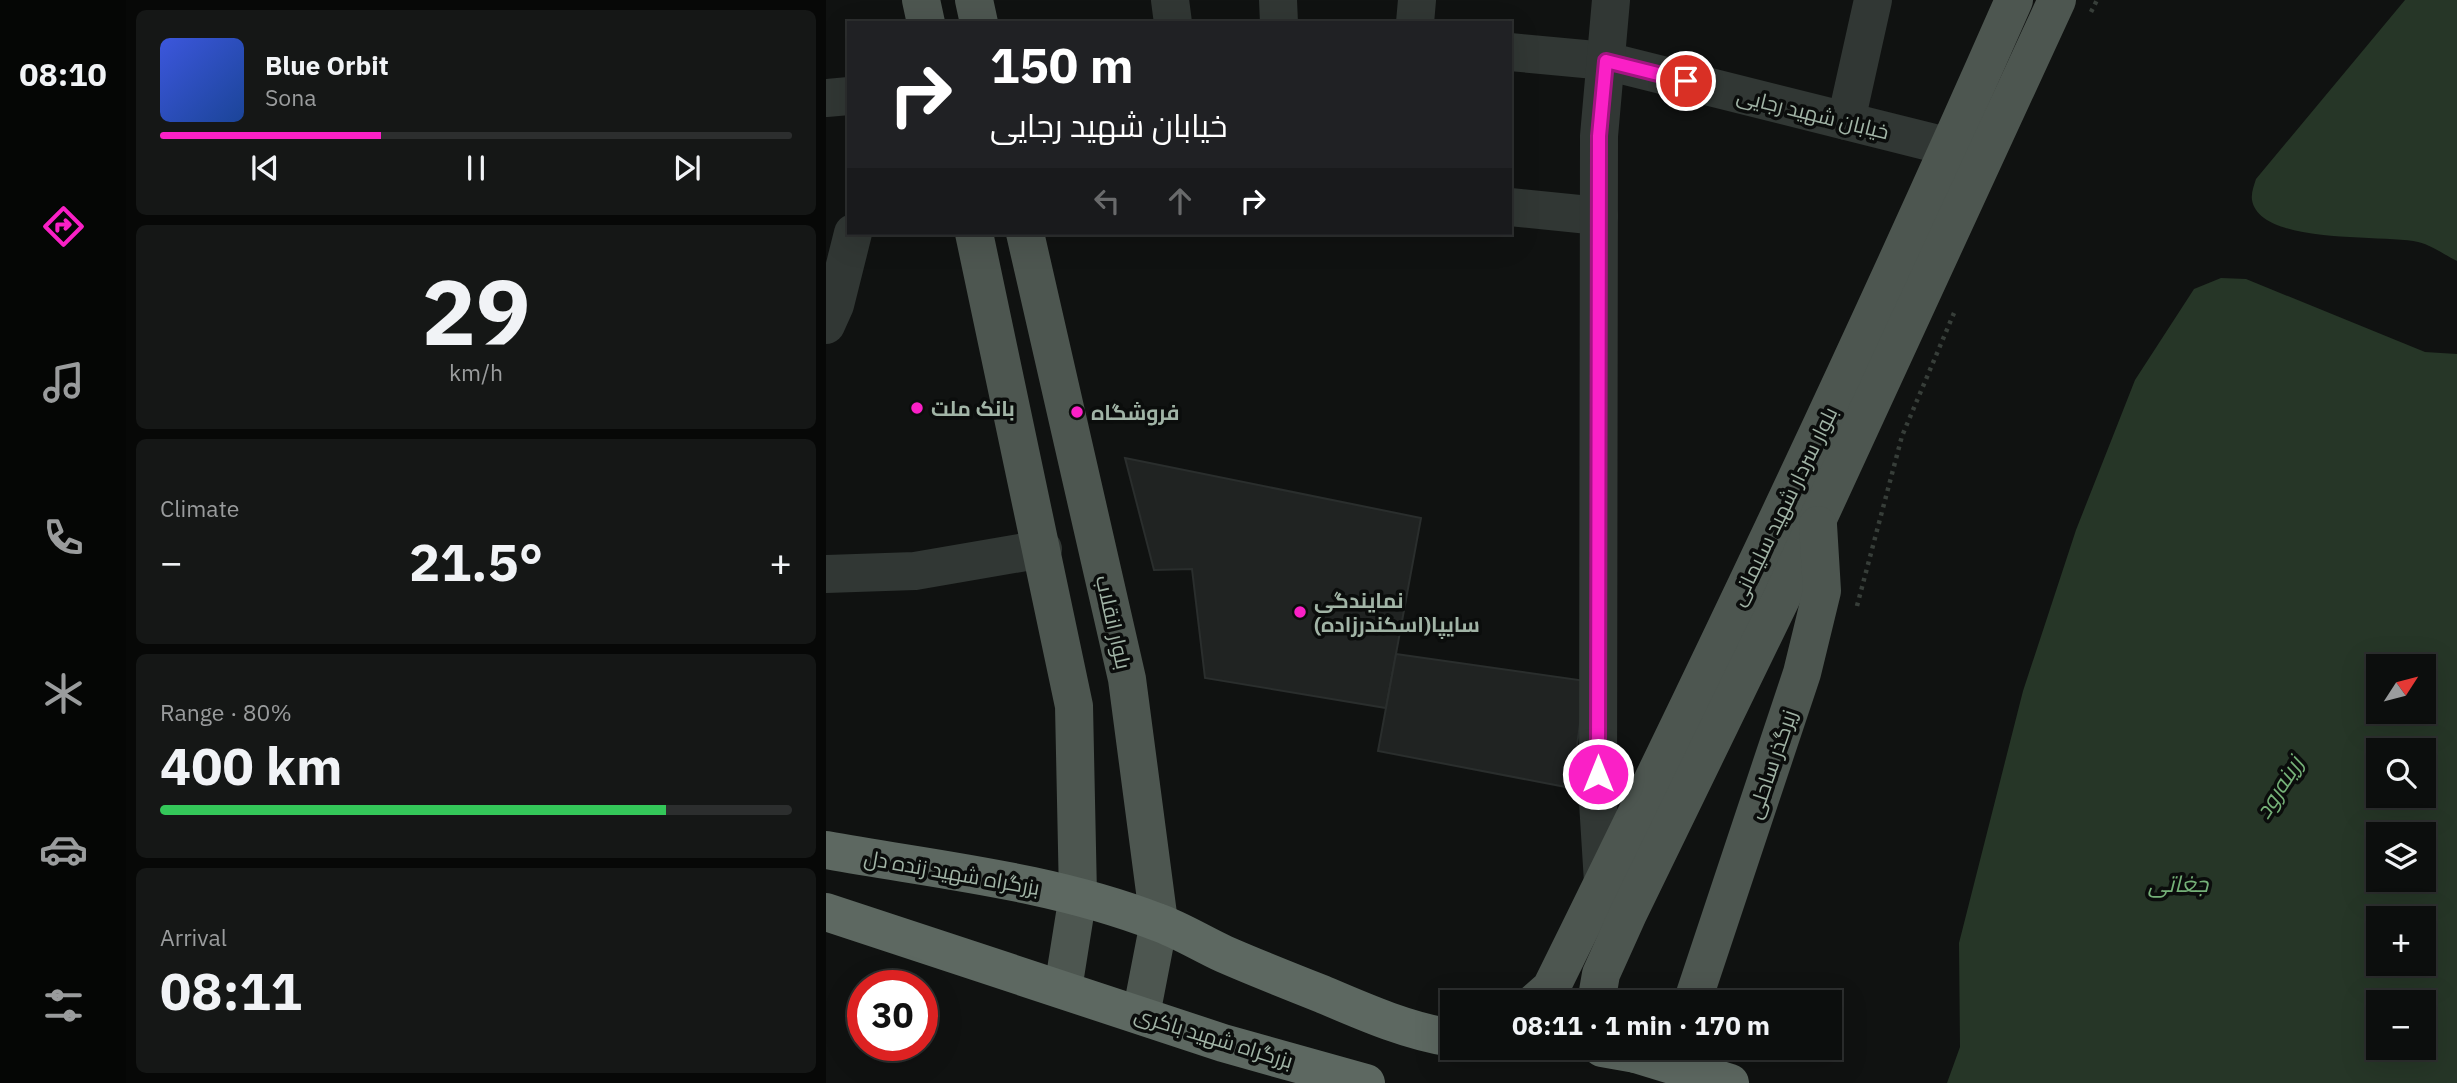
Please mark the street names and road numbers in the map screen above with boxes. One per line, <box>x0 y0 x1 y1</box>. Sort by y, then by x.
street label: خیابان شهید رجایی <box>1734 81 1892 145</box>
street label: بلوار سردار شهید سلیمانی <box>1723 402 1843 610</box>
street label: بلوار انقلاب <box>1090 572 1138 672</box>
street label: زیرگذر ساحلی <box>1739 706 1803 822</box>
street label: بزرگراه شهید زنده دل <box>862 843 1042 901</box>
street label: بزرگراه شهید باکری <box>1131 1000 1297 1074</box>

